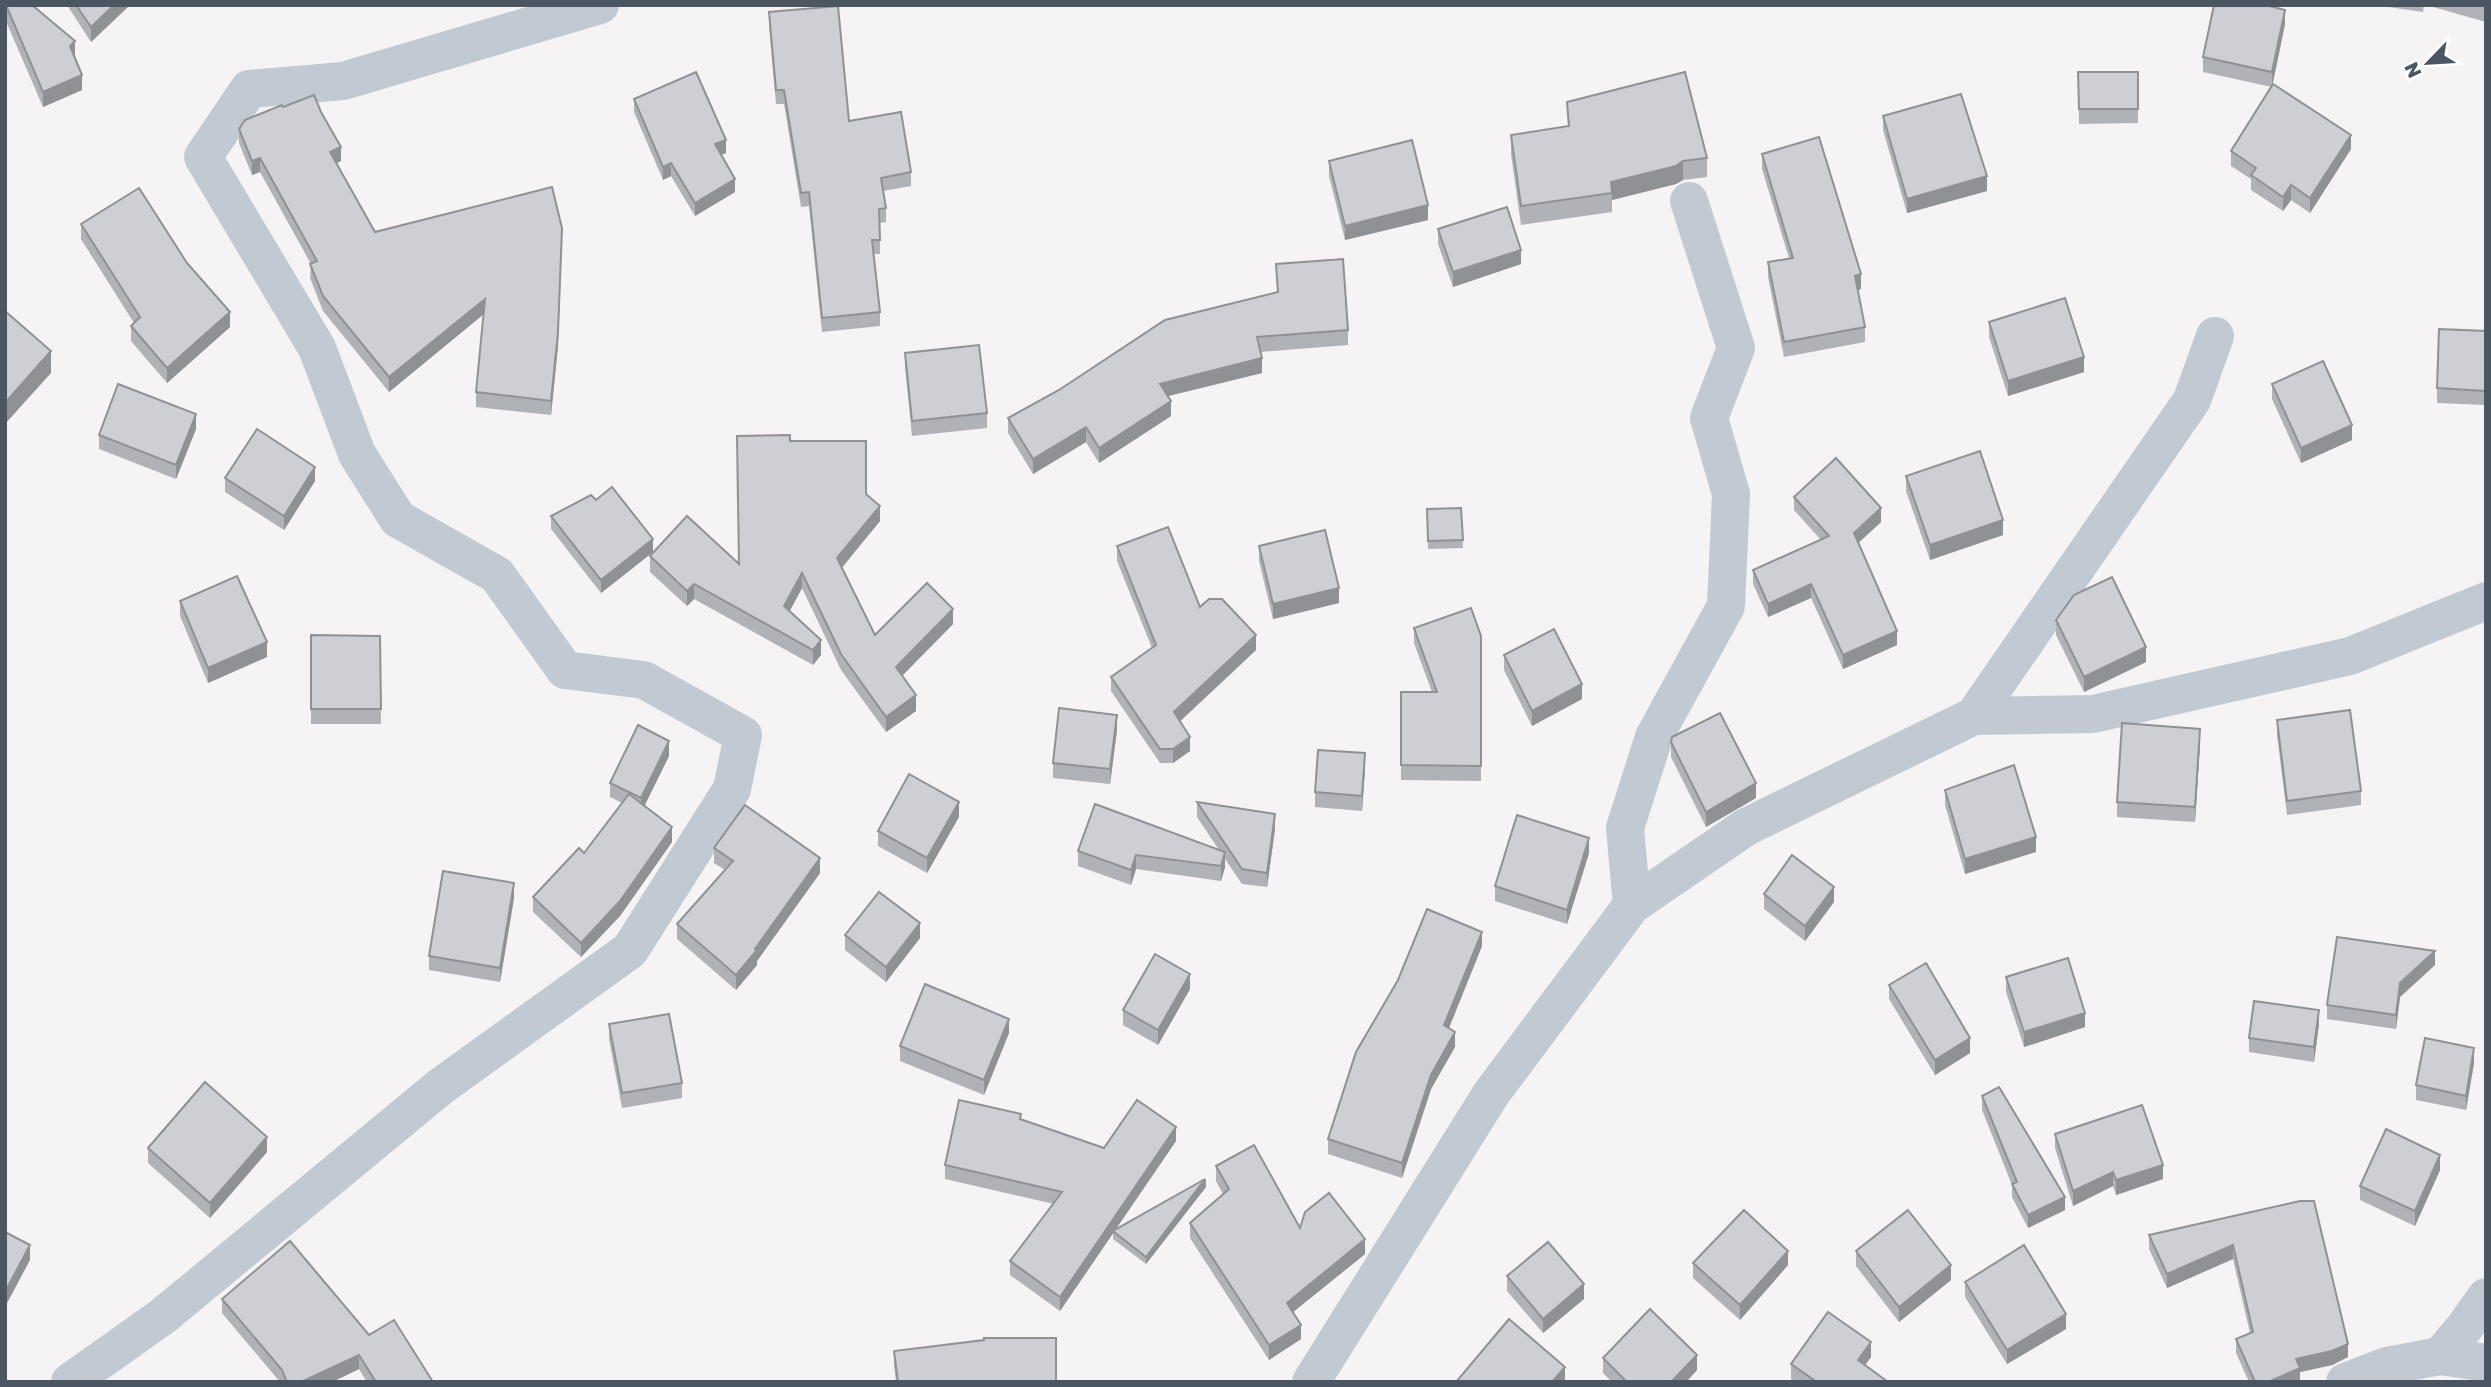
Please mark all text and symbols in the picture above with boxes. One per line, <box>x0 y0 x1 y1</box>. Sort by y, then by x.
north arrow <box>2393 28 2463 98</box>
text: N <box>2399 59 2426 82</box>

